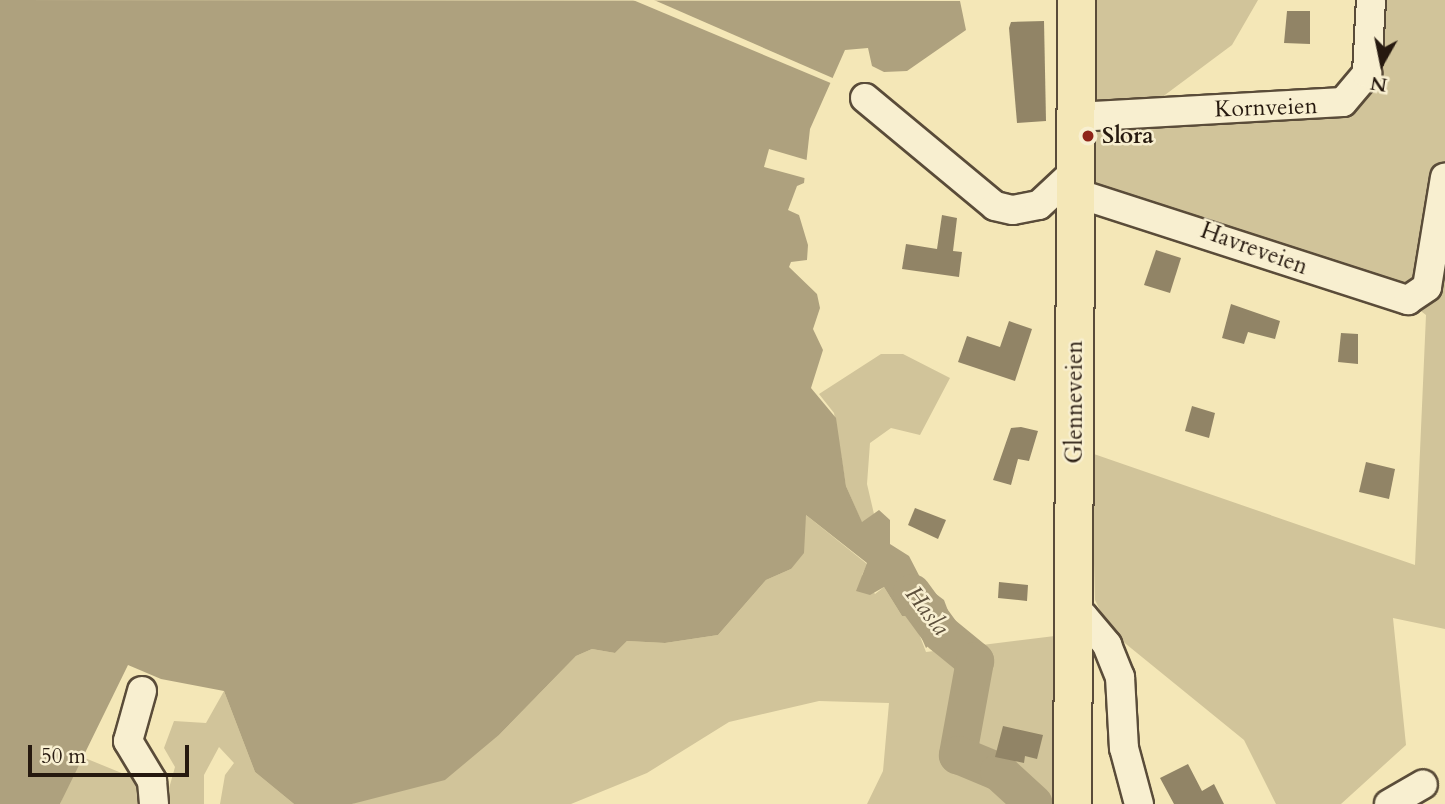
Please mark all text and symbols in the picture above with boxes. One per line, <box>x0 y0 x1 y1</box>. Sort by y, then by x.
north arrow <box>1347 28 1417 98</box>
text: N <box>1369 70 1389 98</box>
street label: Kornveien <box>1214 92 1318 124</box>
place label: Slora <box>1102 122 1154 150</box>
marker: Slora <box>1080 128 1096 144</box>
street label: Havreveien <box>1197 217 1311 281</box>
street label: Glenneveien <box>1061 340 1089 464</box>
water label: Hasla <box>899 581 955 641</box>
scale bar <box>32 730 192 774</box>
text: 50 m <box>41 742 86 771</box>

